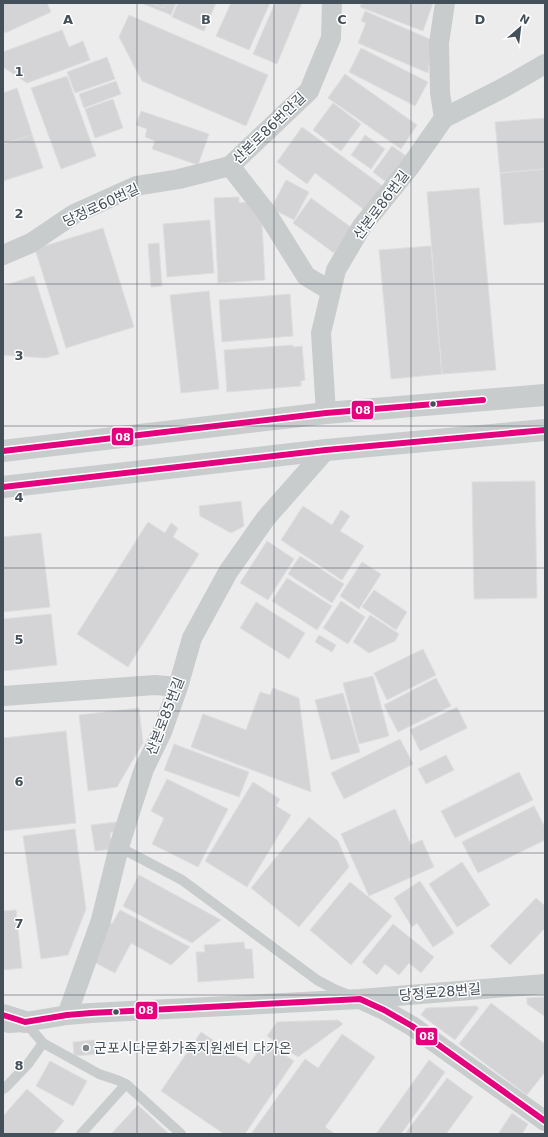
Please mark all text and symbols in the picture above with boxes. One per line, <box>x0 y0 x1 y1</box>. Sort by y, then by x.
north arrow <box>500 8 540 48</box>
text: A <box>63 12 73 27</box>
text: B <box>201 12 211 27</box>
text: C <box>337 12 347 27</box>
text: D <box>475 12 486 27</box>
text: N <box>517 12 532 28</box>
text: 1 <box>14 64 24 79</box>
street label: 산본로86번안길 <box>229 89 309 167</box>
street label: 산본로86번길 <box>350 167 412 243</box>
street label: 당정로60번길 <box>60 180 142 230</box>
text: 2 <box>14 206 24 221</box>
text: 3 <box>14 348 24 363</box>
unlabelled marker <box>428 399 438 409</box>
line badge: 08 <box>351 400 374 420</box>
text: 08 <box>355 404 371 417</box>
line badge: 08 <box>111 427 134 446</box>
text: 08 <box>115 431 131 444</box>
text: 4 <box>14 490 24 505</box>
text: 5 <box>14 632 24 647</box>
street label: 산본로85번길 <box>143 675 187 757</box>
text: 6 <box>14 774 24 789</box>
text: 7 <box>14 916 24 931</box>
street label: 당정로28번길 <box>398 980 482 1004</box>
line badge: 08 <box>135 1001 158 1020</box>
text: 08 <box>138 1004 154 1017</box>
unlabelled marker <box>111 1007 121 1017</box>
line badge: 08 <box>415 1027 438 1046</box>
text: 08 <box>419 1030 435 1043</box>
place label: 군포시다문화가족지원센터 다가온 <box>94 1040 292 1056</box>
marker: 군포시다문화가족지원센터 다가온 <box>81 1043 91 1053</box>
text: 8 <box>14 1058 24 1073</box>

